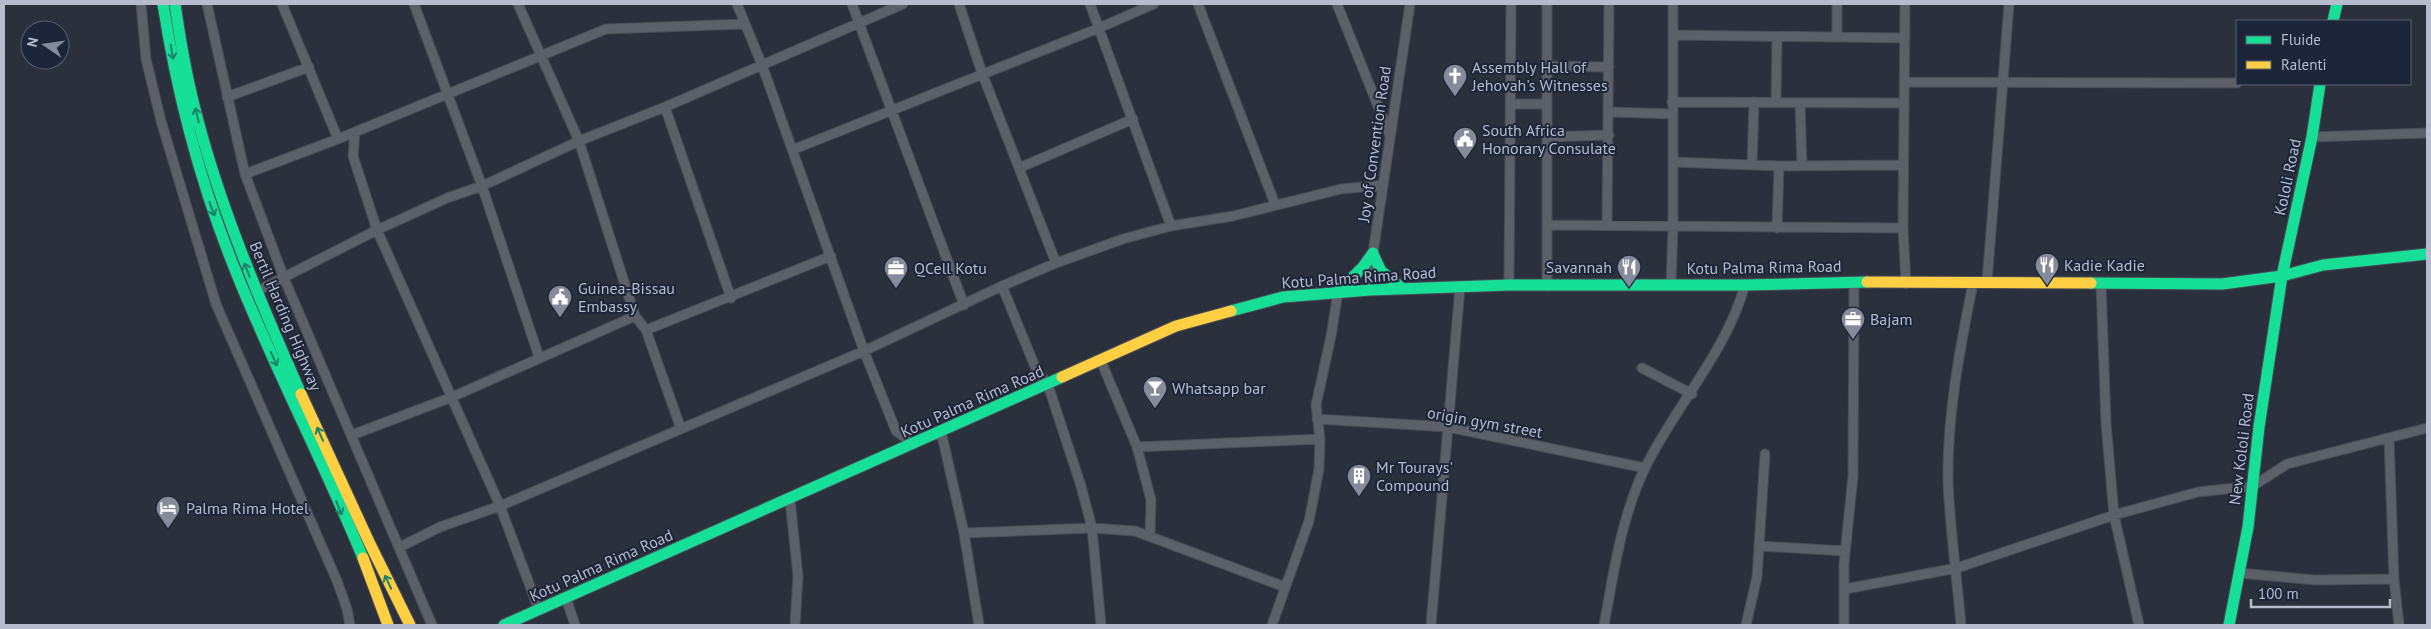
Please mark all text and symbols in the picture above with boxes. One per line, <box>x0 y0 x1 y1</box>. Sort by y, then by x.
north arrow <box>20 20 70 70</box>
legend <box>2236 20 2411 85</box>
text: Fluide <box>2281 30 2321 49</box>
text: N <box>23 36 42 49</box>
one-way arrow <box>167 43 177 59</box>
text: Ralenti <box>2281 55 2327 74</box>
place label: Assembly Hall of Jehovah's Witnesses <box>1471 57 1608 95</box>
church icon: Assembly Hall of Jehovah's Witnesses <box>1442 63 1468 97</box>
street label: Joy of Convention Road <box>1353 65 1395 224</box>
one-way arrow <box>192 108 201 124</box>
place label: South Africa Honorary Consulate <box>1482 120 1616 158</box>
public building icon: South Africa Honorary Consulate <box>1452 126 1478 160</box>
street label: Kololi Road <box>2269 137 2305 217</box>
one-way arrow <box>208 201 218 216</box>
street label: Bertil Harding Highway <box>245 238 327 394</box>
restaurant icon: Kadie Kadie <box>2034 252 2060 286</box>
restaurant icon: Savannah <box>1616 254 1642 288</box>
office icon: QCell Kotu <box>883 255 909 289</box>
place label: Kadie Kadie <box>2064 255 2145 275</box>
street label: Kotu Palma Rima Road <box>1686 256 1842 278</box>
place label: Savannah <box>1546 257 1612 277</box>
place label: QCell Kotu <box>914 258 987 278</box>
street label: Kotu Palma Rima Road <box>1281 262 1437 292</box>
one-way arrow <box>242 263 251 278</box>
place label: Guinea-Bissau Embassy <box>578 278 675 316</box>
public building icon: Guinea-Bissau Embassy <box>547 284 573 318</box>
office icon: Bajam <box>1840 306 1866 340</box>
place label: Bajam <box>1870 309 1912 329</box>
one-way arrow <box>269 351 279 366</box>
street label: Kotu Palma Rima Road <box>897 360 1047 442</box>
bar icon: Whatsapp bar <box>1142 375 1168 409</box>
place label: Whatsapp bar <box>1172 378 1266 398</box>
street label: New Kololi Road <box>2224 392 2258 506</box>
street label: origin gym street <box>1426 402 1545 442</box>
one-way arrow <box>314 427 324 442</box>
place label: Mr Tourays' Compound <box>1376 457 1453 495</box>
building icon: Mr Tourays' Compound <box>1346 463 1372 497</box>
hotel icon: Palma Rima Hotel <box>155 495 181 529</box>
place label: Palma Rima Hotel <box>186 498 309 518</box>
one-way arrow <box>335 500 345 515</box>
street label: Kotu Palma Rima Road <box>526 524 676 606</box>
one-way arrow <box>383 575 393 590</box>
scale bar <box>2251 576 2390 608</box>
text: 100 m <box>2258 584 2299 603</box>

